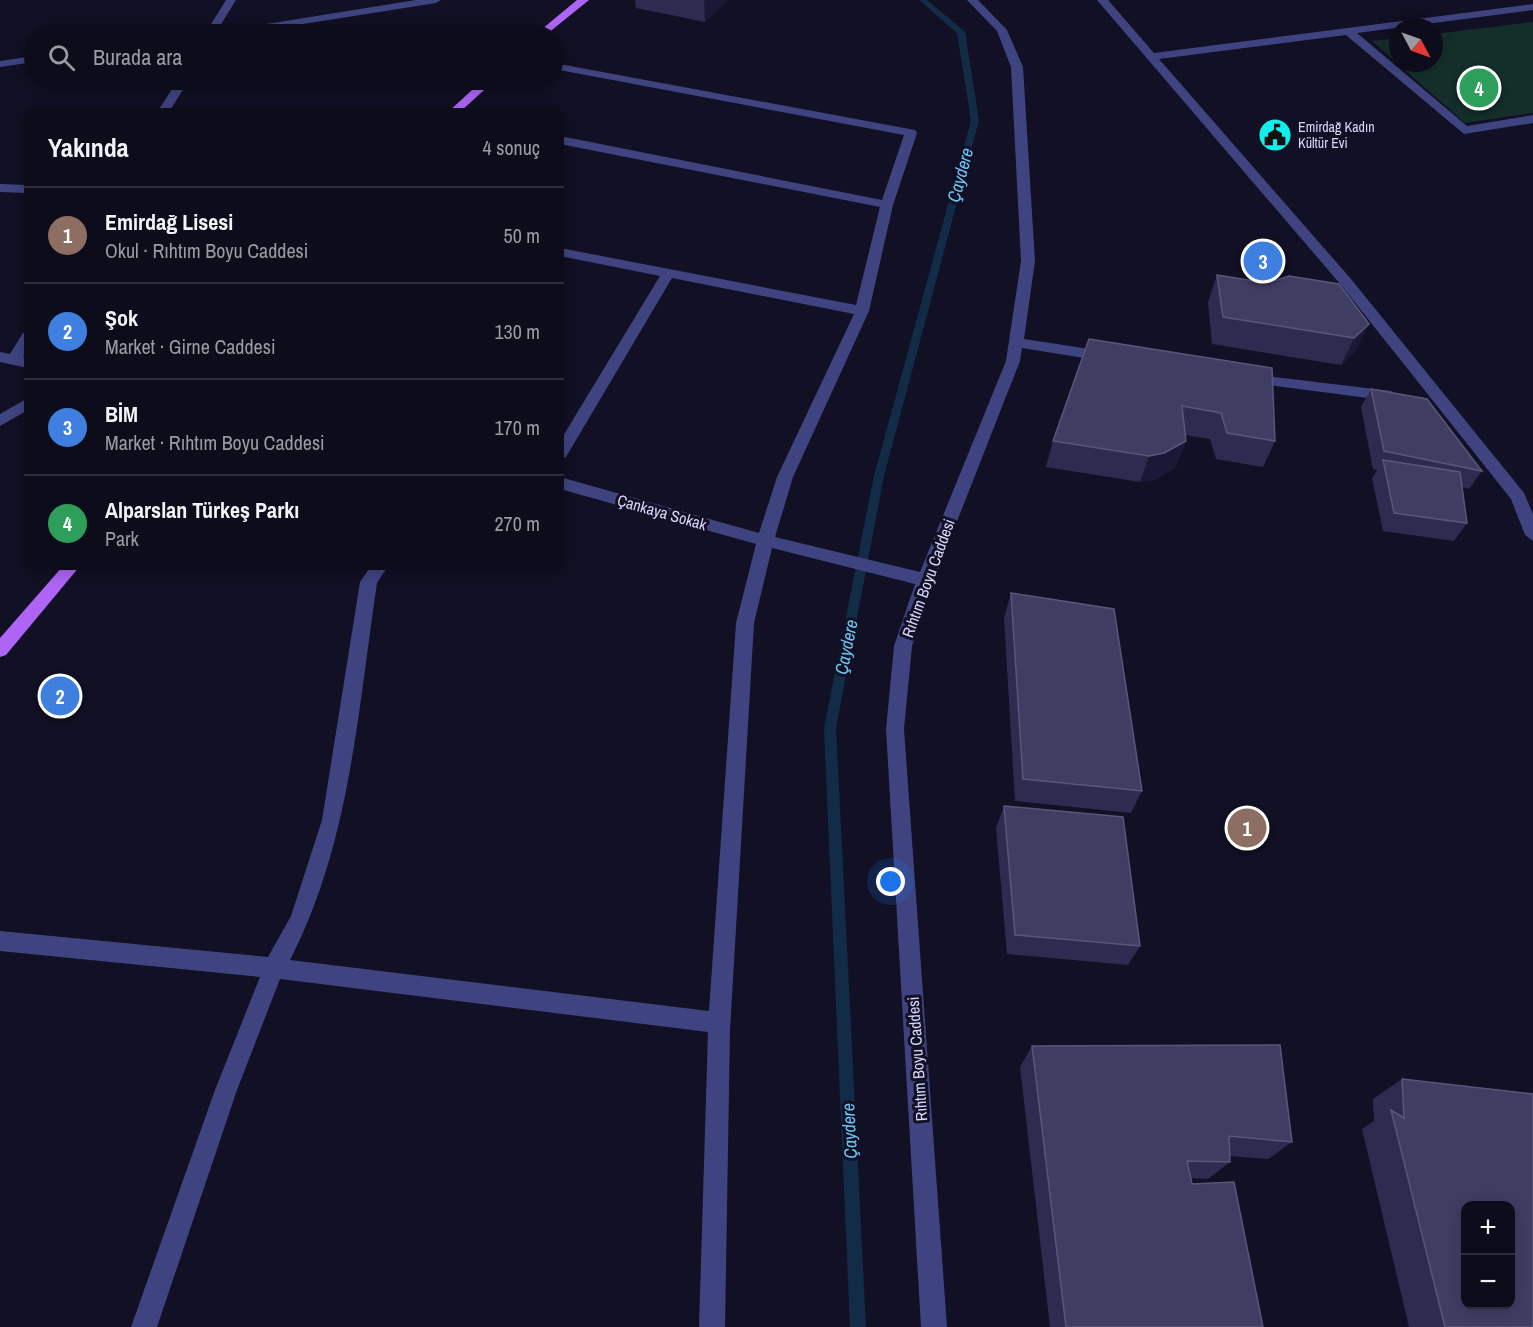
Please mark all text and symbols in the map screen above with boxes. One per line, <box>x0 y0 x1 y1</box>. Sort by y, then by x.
north arrow <box>1389 18 1443 72</box>
search box <box>24 24 564 90</box>
icon: search <box>45 41 78 74</box>
text: Burada ara <box>93 42 182 72</box>
pin: 4 <box>1460 66 1498 110</box>
public building icon: Emirdağ Kadın Kültür Evi <box>1257 117 1293 153</box>
place label: Emirdağ Kadın Kültür Evi <box>1298 118 1375 152</box>
text: Yakında <box>48 130 129 165</box>
text: 4 sonuç <box>483 134 540 161</box>
water label: Çaydere <box>941 145 979 205</box>
text: Emirdağ Lisesi <box>105 207 233 237</box>
text: 1 <box>63 222 72 249</box>
text: 50 m <box>504 222 540 249</box>
text: Okul · Rıhtım Boyu Caddesi <box>105 237 308 264</box>
pin: 3 <box>1244 238 1282 284</box>
text: Şok <box>105 303 138 333</box>
text: 2 <box>63 318 72 345</box>
text: 130 m <box>494 318 540 345</box>
text: Market · Girne Caddesi <box>105 333 275 360</box>
text: BİM <box>105 399 138 429</box>
text: 3 <box>63 414 72 441</box>
text: 170 m <box>494 414 540 441</box>
text: Market · Rıhtım Boyu Caddesi <box>105 429 325 456</box>
street label: Çankaya Sokak <box>615 489 710 535</box>
text: Alparslan Türkeş Parkı <box>105 495 299 525</box>
text: 4 <box>63 510 72 537</box>
text: 270 m <box>494 510 540 537</box>
street label: Rıhtım Boyu Caddesi <box>896 516 960 640</box>
text: Park <box>105 525 139 552</box>
water label: Çaydere <box>828 617 864 677</box>
pin: 2 <box>40 674 80 718</box>
pin: 1 <box>1228 806 1266 850</box>
your location <box>876 867 905 896</box>
street label: Rıhtım Boyu Caddesi <box>902 996 932 1122</box>
water label: Çaydere <box>835 1102 863 1160</box>
map controls <box>1461 1201 1515 1309</box>
button: + <box>1461 1201 1515 1255</box>
button: − <box>1461 1255 1515 1309</box>

